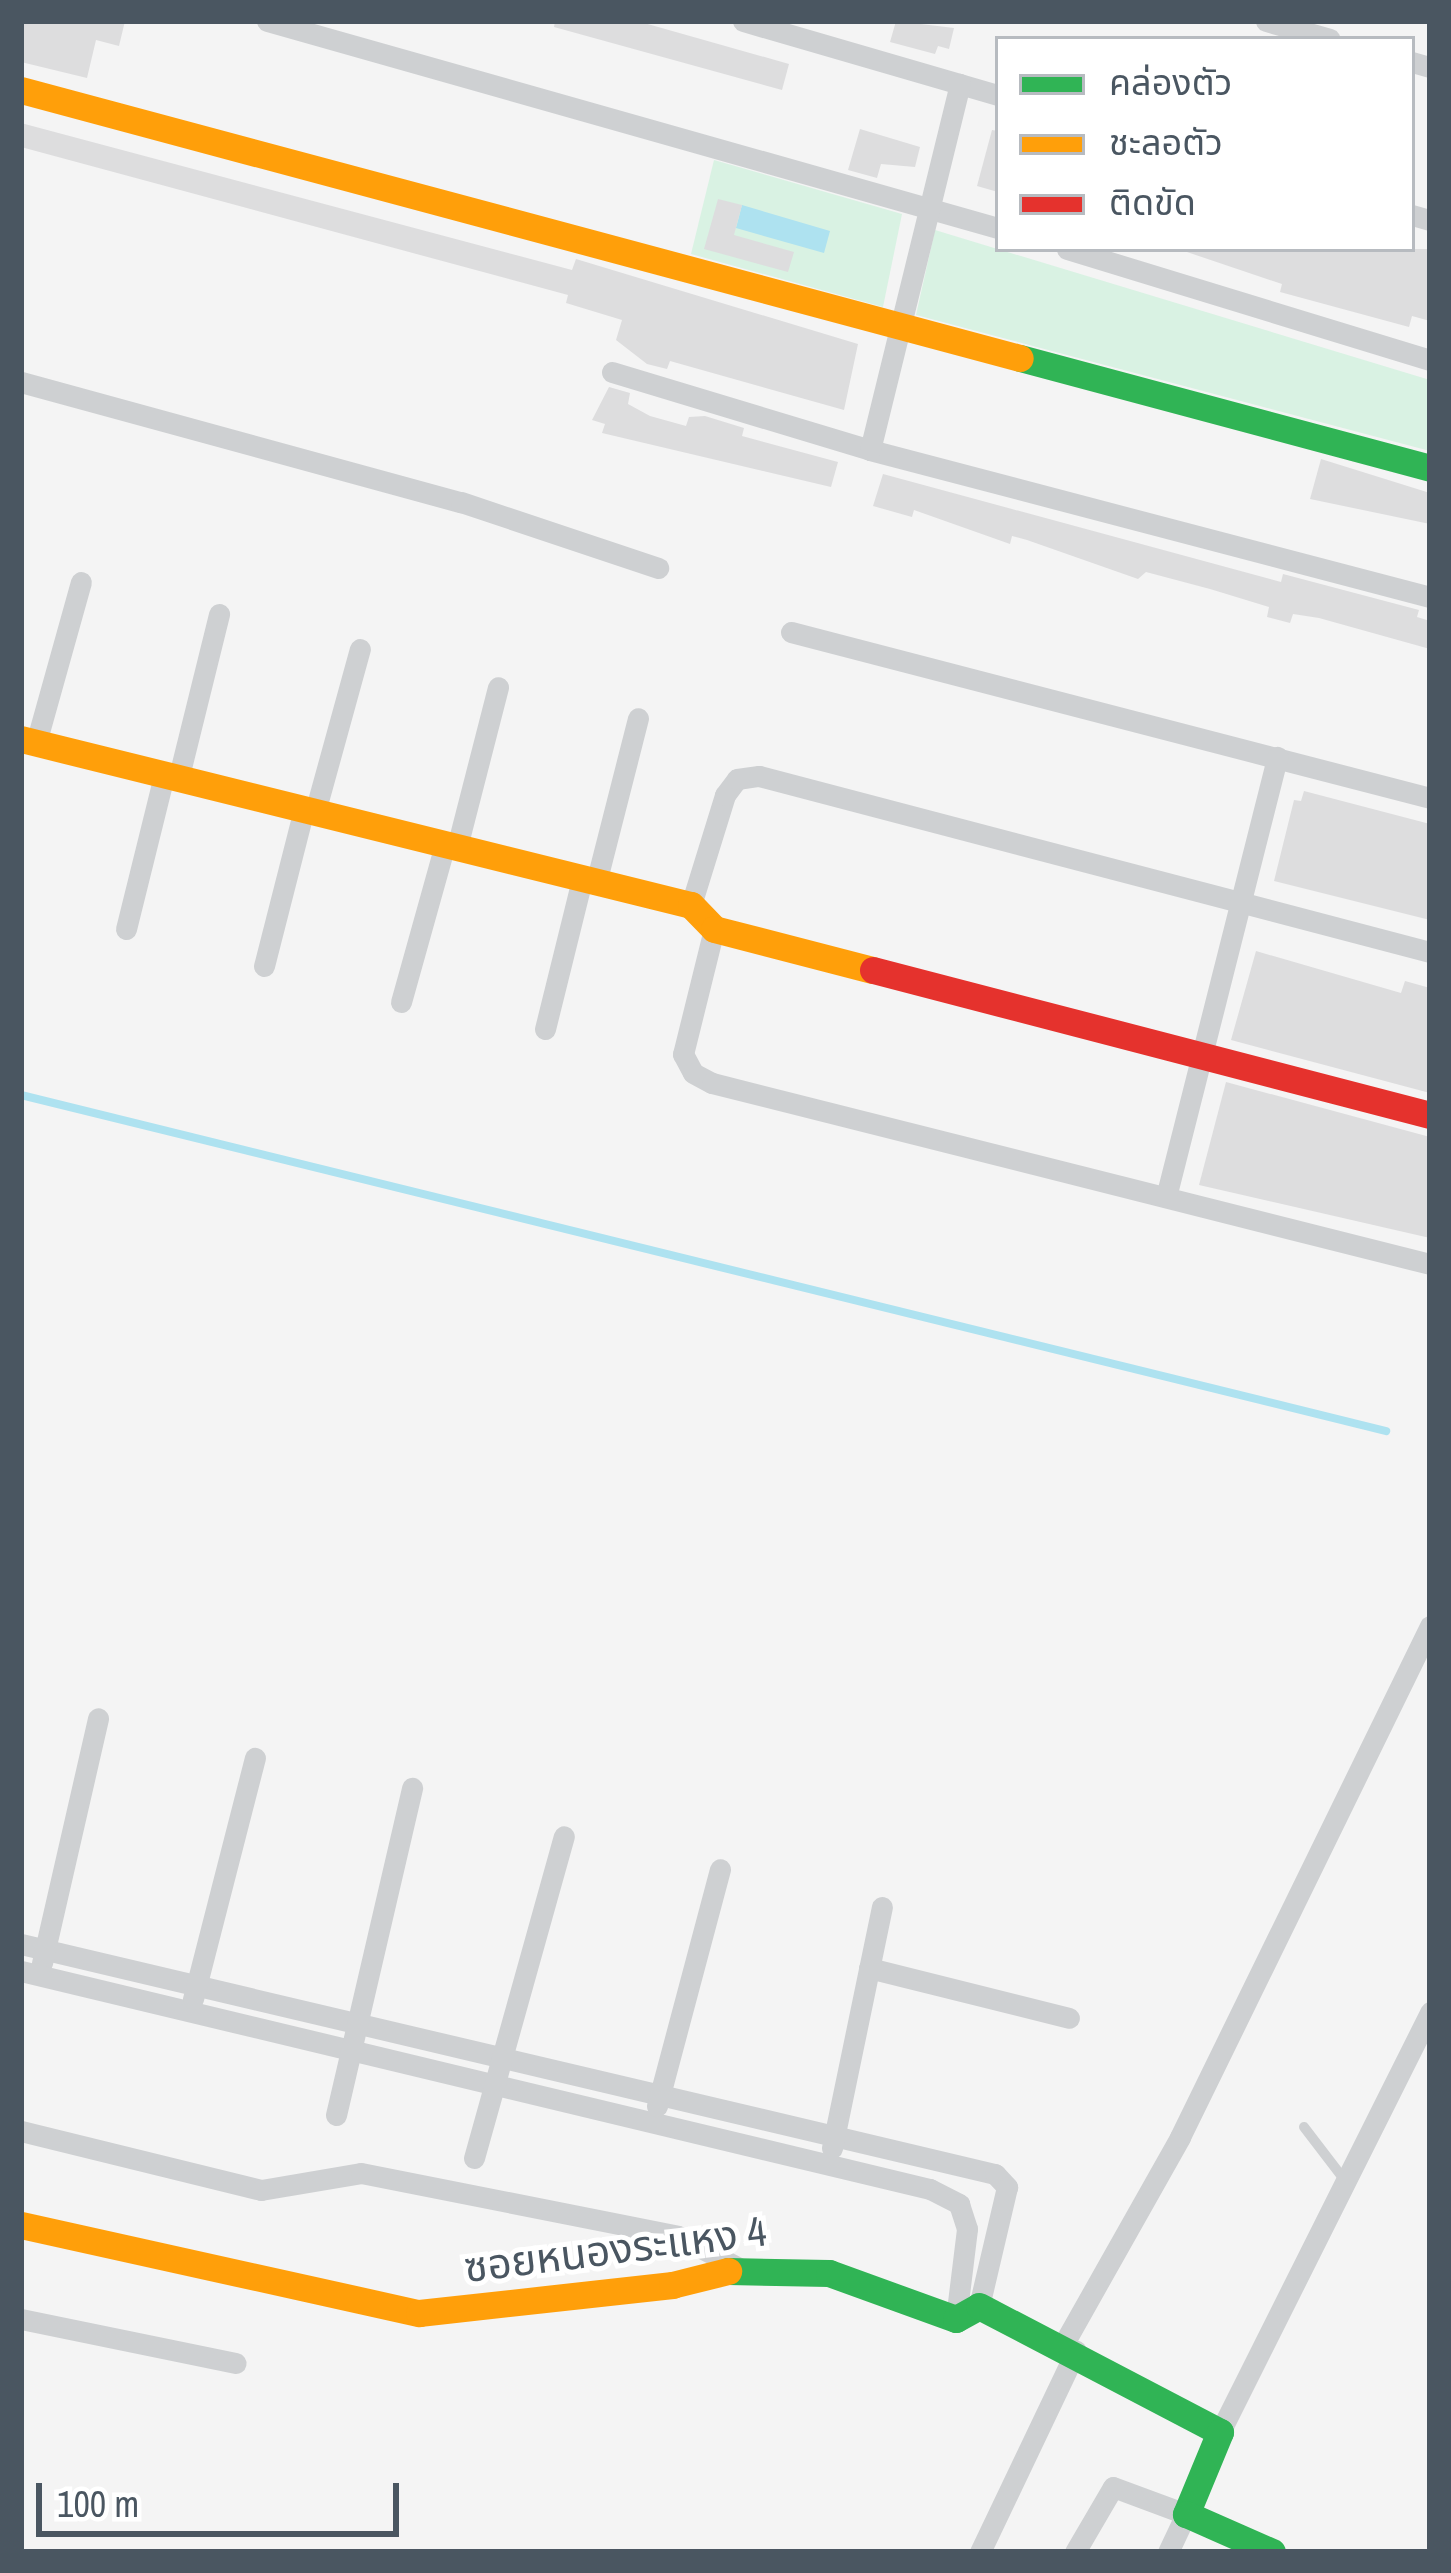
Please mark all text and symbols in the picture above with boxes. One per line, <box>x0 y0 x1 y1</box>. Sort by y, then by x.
legend <box>995 36 1415 252</box>
text: คล่องตัว <box>1109 58 1232 106</box>
text: ชะลอตัว <box>1109 118 1223 166</box>
text: ติดขัด <box>1109 178 1196 226</box>
street label: ซอยหนองระแหง 4 <box>461 2205 769 2293</box>
scale bar <box>42 2459 405 2533</box>
text: 100 m <box>57 2480 139 2528</box>

